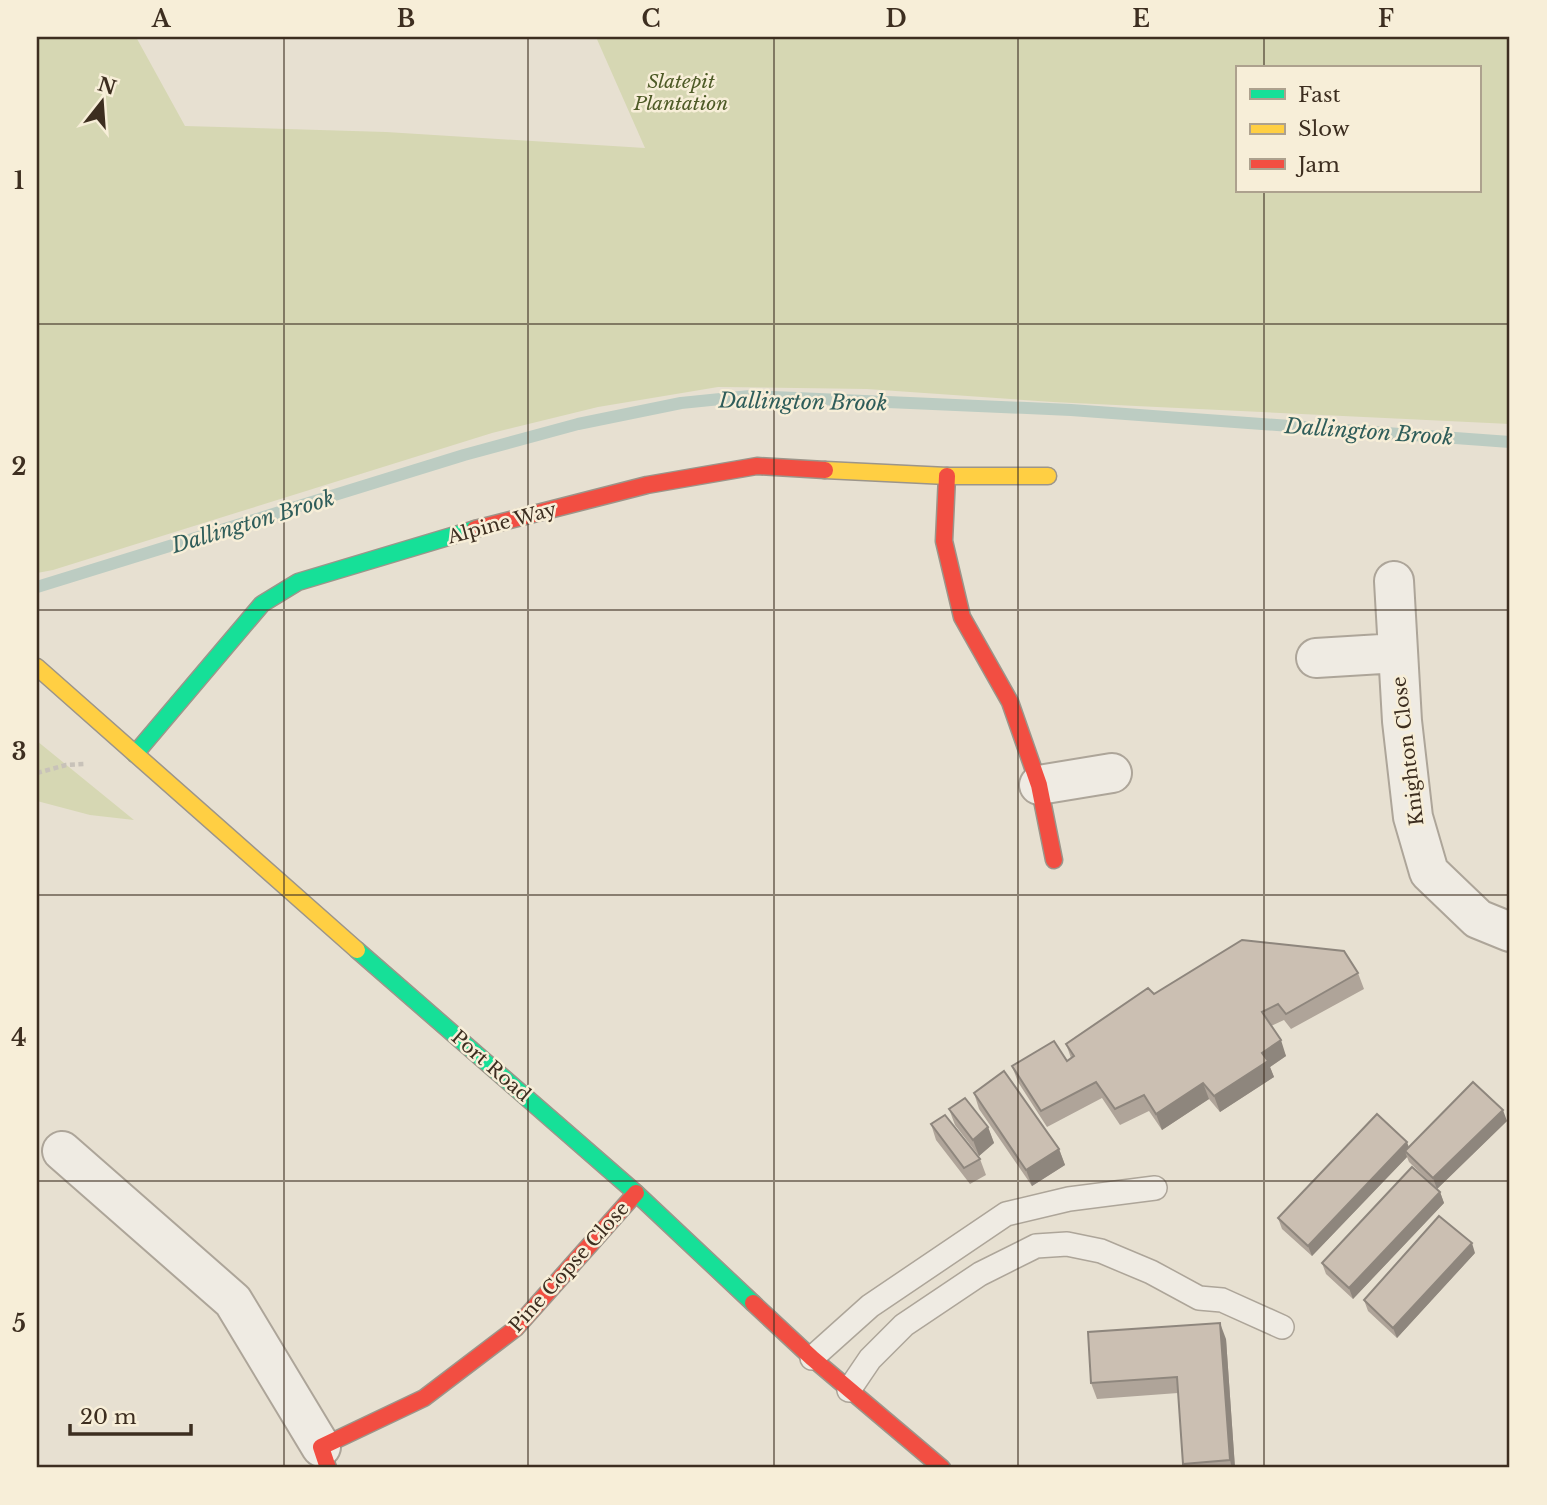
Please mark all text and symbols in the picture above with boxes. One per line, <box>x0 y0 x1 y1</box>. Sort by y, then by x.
text: A <box>151 5 172 33</box>
text: B <box>397 5 415 33</box>
text: C <box>642 5 660 33</box>
text: D <box>885 5 907 33</box>
text: E <box>1132 5 1150 33</box>
text: F <box>1378 5 1394 33</box>
north arrow <box>66 66 136 136</box>
legend <box>1236 66 1480 192</box>
park label: Slatepit Plantation <box>633 70 728 115</box>
text: N <box>95 73 119 100</box>
text: Fast <box>1298 82 1340 108</box>
text: Slow <box>1298 116 1350 142</box>
text: Jam <box>1295 152 1340 178</box>
text: 1 <box>14 167 24 195</box>
water label: Dallington Brook <box>717 388 888 416</box>
water label: Dallington Brook <box>1283 413 1454 451</box>
text: 2 <box>12 453 26 481</box>
water label: Dallington Brook <box>168 485 337 559</box>
street label: Alpine Way <box>444 497 559 549</box>
street label: Knighton Close <box>1387 675 1429 827</box>
text: 3 <box>12 738 26 766</box>
text: 4 <box>11 1024 27 1052</box>
street label: Port Road <box>447 1025 535 1107</box>
street label: Pine Copse Close <box>504 1197 634 1337</box>
text: 5 <box>12 1310 26 1338</box>
scale bar <box>70 1393 191 1437</box>
text: 20 m <box>80 1404 137 1430</box>

